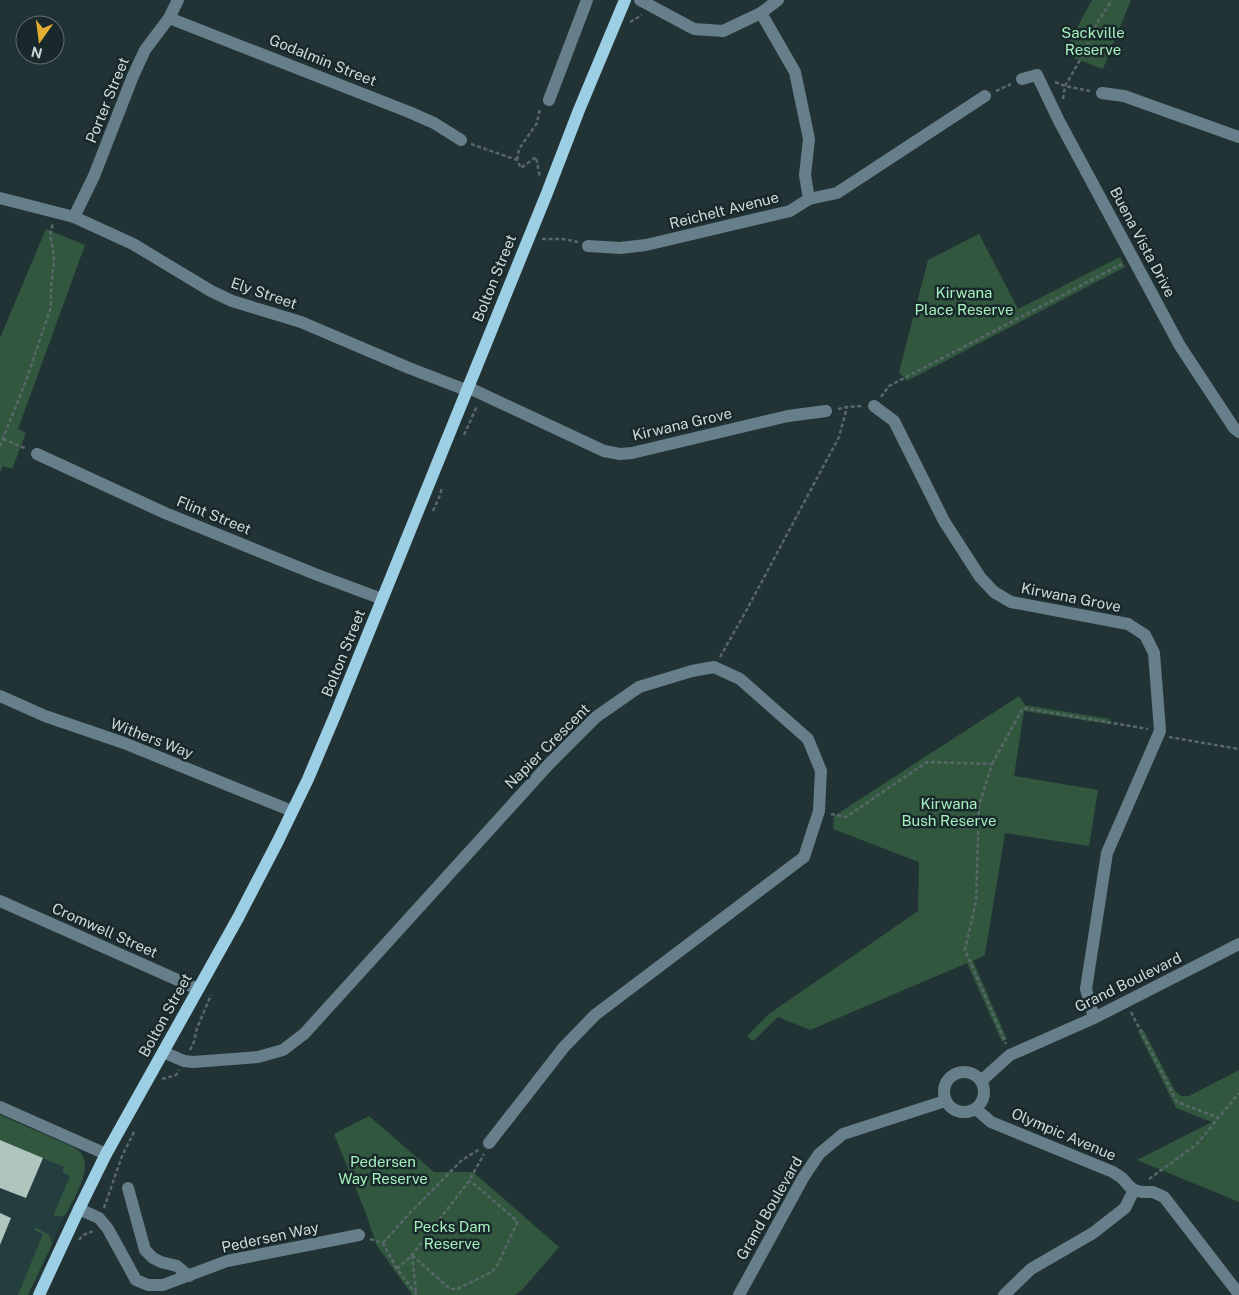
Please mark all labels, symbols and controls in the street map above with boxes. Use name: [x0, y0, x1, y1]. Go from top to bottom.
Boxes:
north arrow: [15, 15, 65, 65]
park label: Sackville Reserve: [1061, 24, 1125, 58]
street label: Godalmin Street: [267, 31, 379, 89]
text: N: [30, 44, 44, 62]
street label: Porter Street: [82, 54, 132, 145]
street label: Buena Vista Drive: [1107, 184, 1179, 300]
street label: Reichelt Avenue: [667, 188, 781, 232]
street label: Bolton Street: [469, 232, 519, 324]
street label: Ely Street: [229, 274, 299, 312]
park label: Kirwana Place Reserve: [915, 284, 1013, 318]
street label: Kirwana Grove: [631, 404, 733, 444]
street label: Flint Street: [174, 492, 254, 538]
street label: Kirwana Grove: [1020, 579, 1122, 615]
street label: Bolton Street: [318, 607, 368, 699]
street label: Napier Crescent: [501, 700, 593, 792]
street label: Withers Way: [108, 714, 196, 762]
park label: Kirwana Bush Reserve: [901, 795, 997, 829]
street label: Cromwell Street: [50, 899, 161, 961]
street label: Grand Boulevard: [1072, 949, 1184, 1015]
street label: Bolton Street: [135, 970, 195, 1060]
street label: Olympic Avenue: [1009, 1104, 1119, 1164]
park label: Pedersen Way Reserve: [338, 1153, 428, 1187]
street label: Grand Boulevard: [733, 1153, 805, 1263]
street label: Pedersen Way: [220, 1218, 320, 1256]
park label: Pecks Dam Reserve: [413, 1218, 491, 1252]

